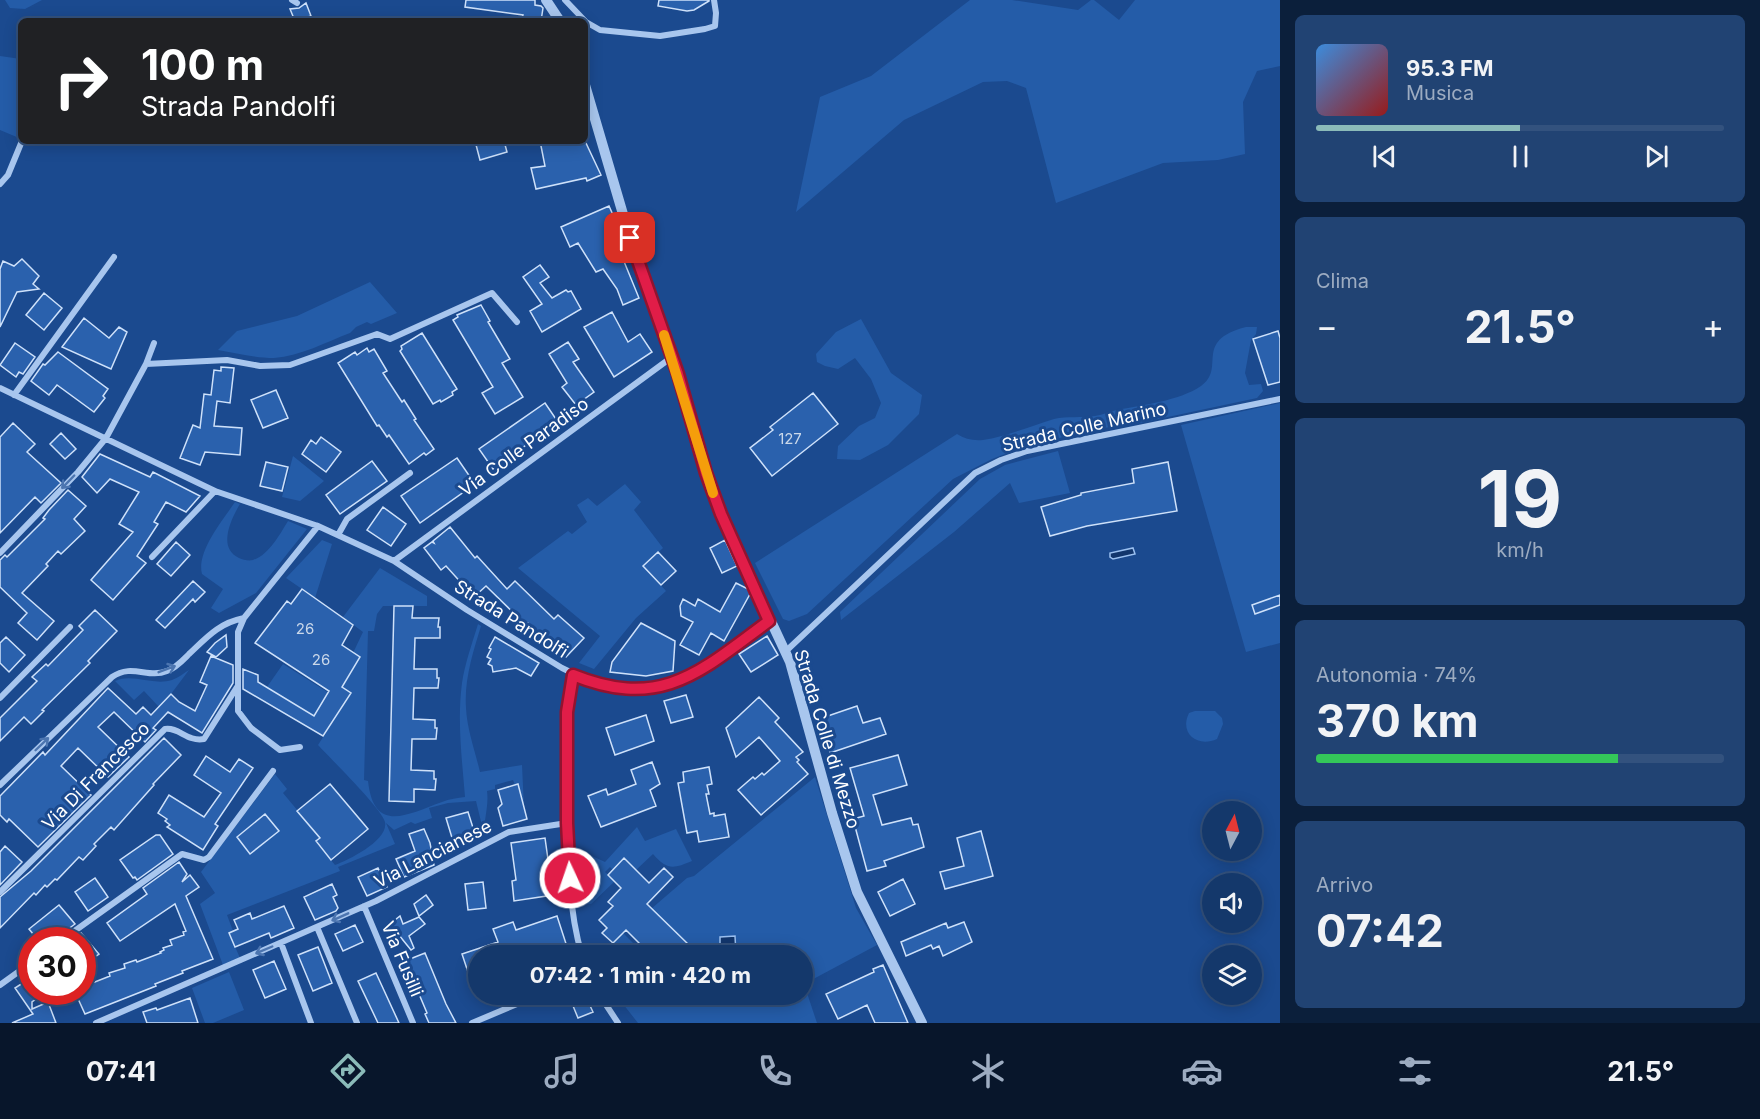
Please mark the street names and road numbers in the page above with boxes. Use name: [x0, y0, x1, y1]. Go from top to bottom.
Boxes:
street label: Via Colle Paradiso: [455, 393, 592, 500]
street label: Strada Colle Marino: [1000, 397, 1168, 456]
street label: Strada Pandolfi: [451, 575, 572, 662]
street label: Strada Colle di Mezzo: [790, 647, 865, 831]
street label: Via Di Francesco: [38, 718, 154, 834]
street label: Via Lancianese: [371, 815, 495, 892]
street label: Via Fusilli: [377, 918, 428, 1000]

